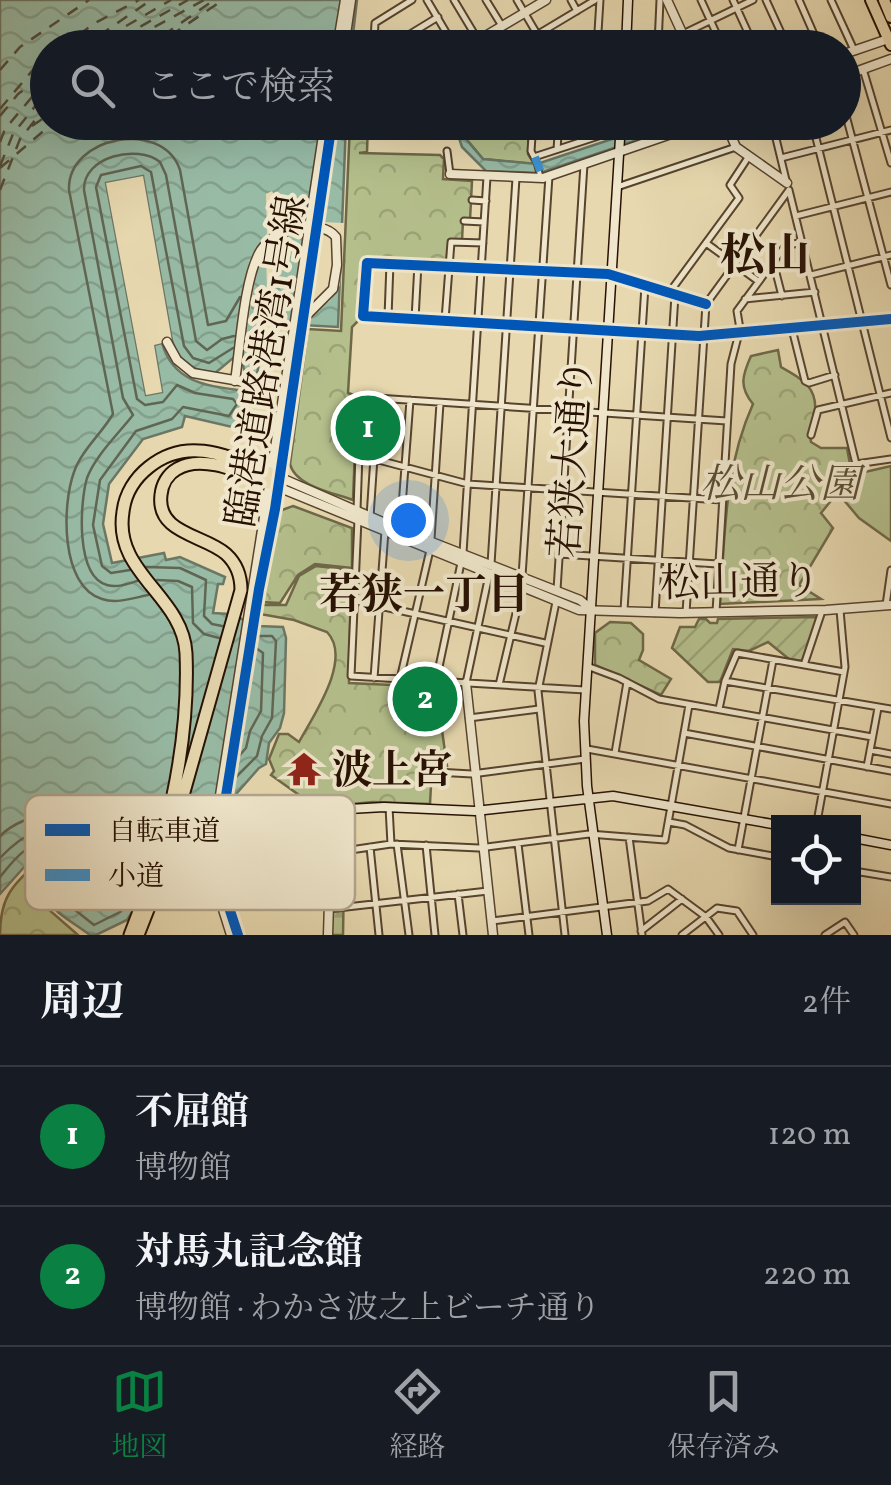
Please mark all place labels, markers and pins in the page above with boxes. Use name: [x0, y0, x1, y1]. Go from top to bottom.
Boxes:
pin: 1: [336, 390, 400, 466]
pin: 2: [392, 662, 458, 736]
place label: 波上宮: [332, 745, 452, 801]
temple icon: 波上宮: [285, 750, 323, 788]

